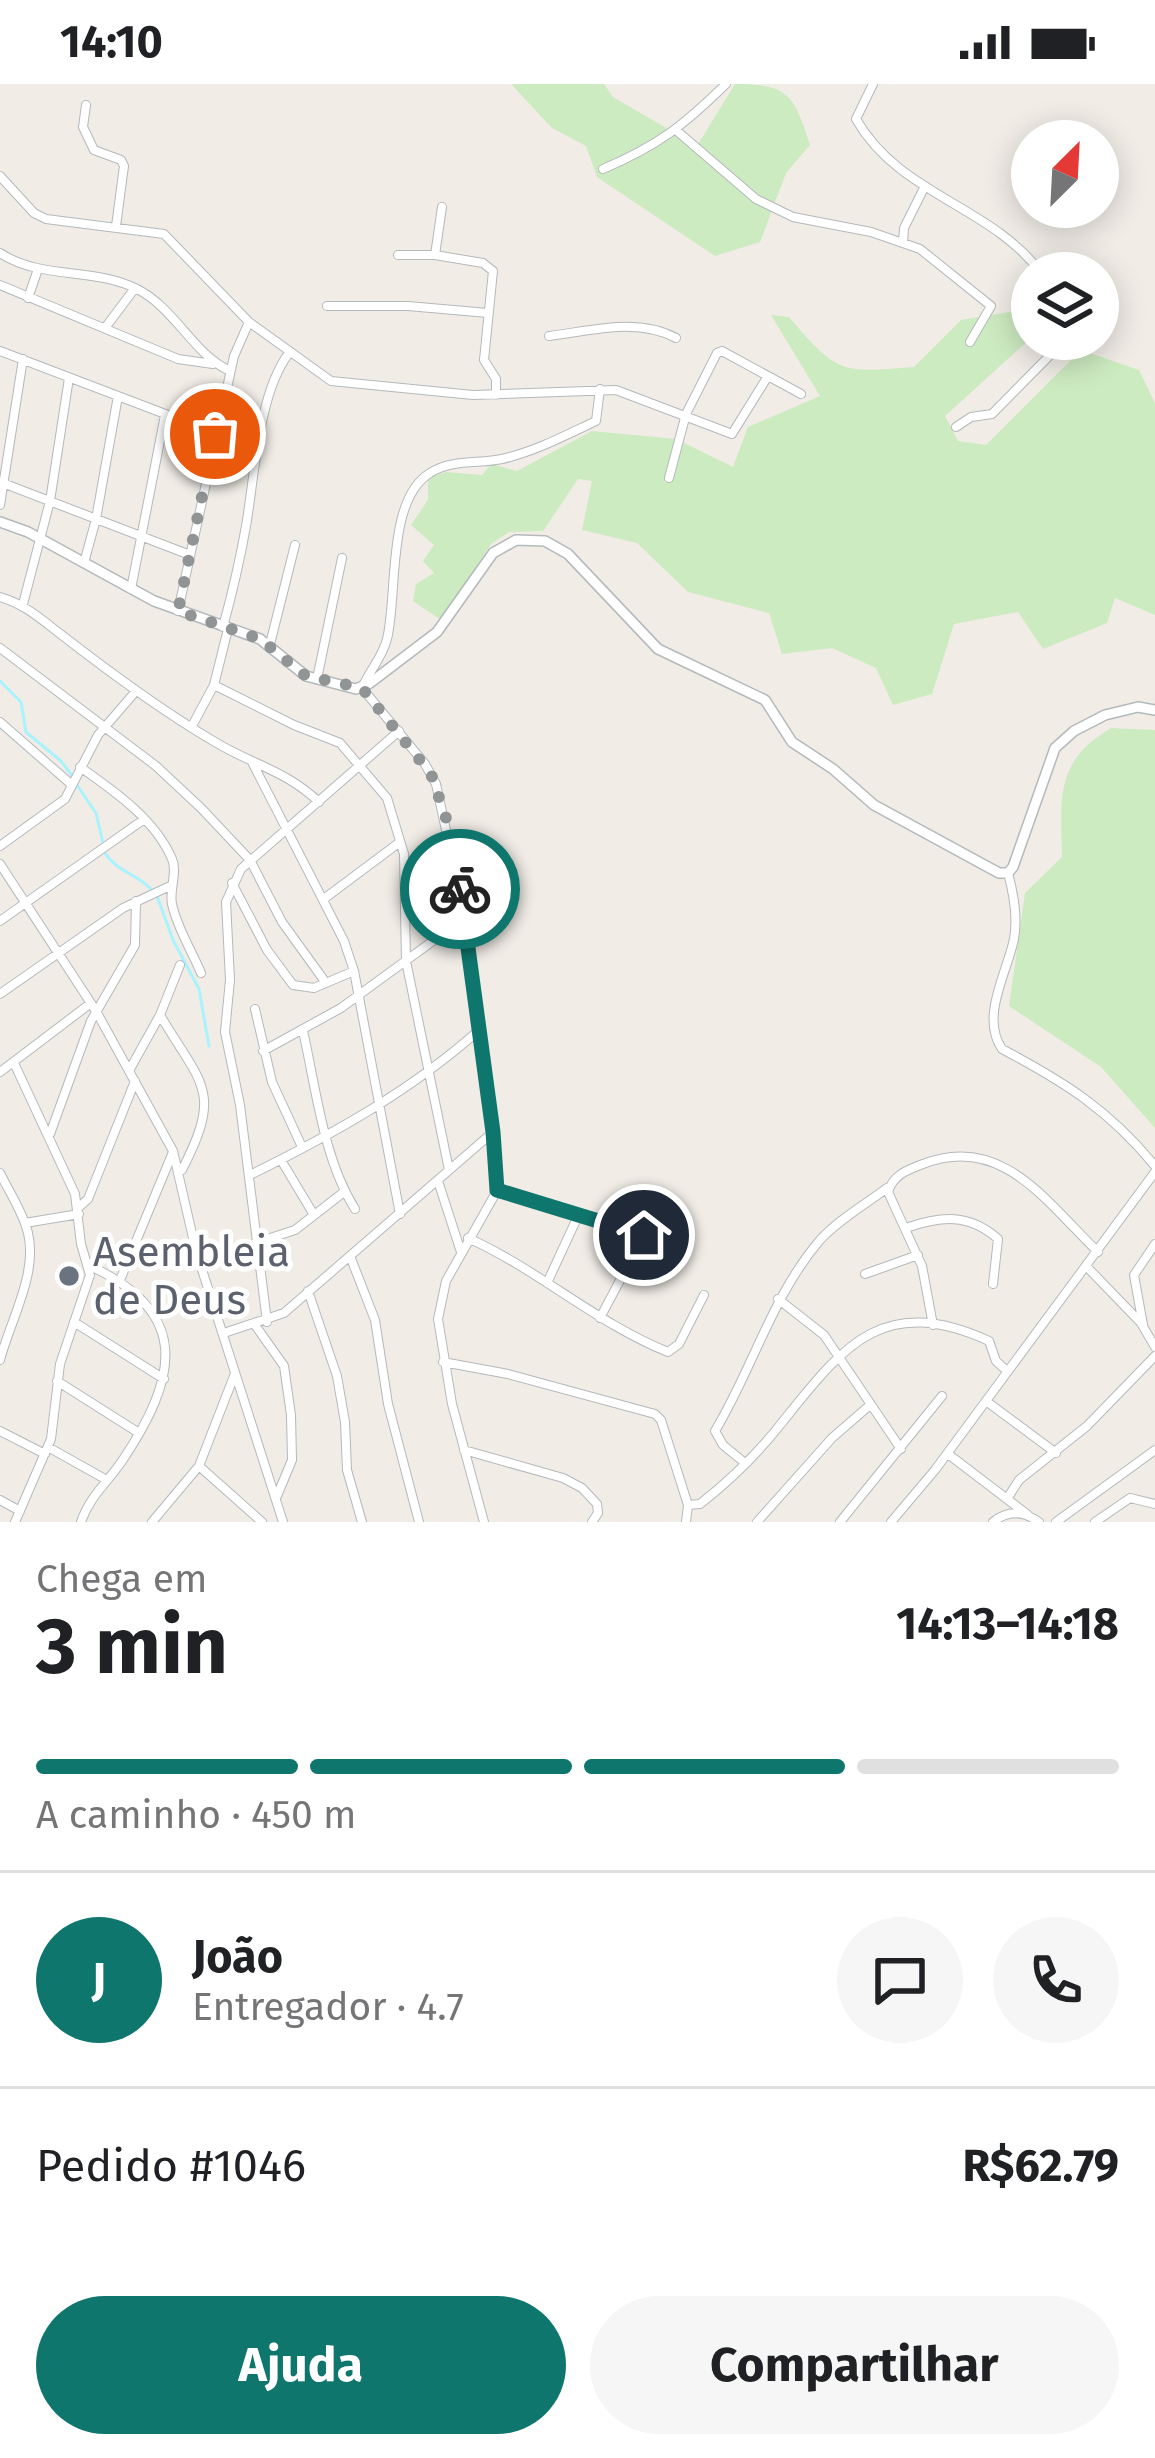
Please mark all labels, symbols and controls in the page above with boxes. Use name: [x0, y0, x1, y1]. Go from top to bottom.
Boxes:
text: 14:10: [60, 15, 163, 69]
north arrow: [1011, 120, 1119, 228]
map controls: [1011, 120, 1119, 360]
button: layers: [1011, 252, 1119, 360]
pin: [164, 383, 266, 485]
icon: bag: [182, 401, 248, 467]
courier: [400, 829, 520, 949]
icon: bike: [427, 856, 493, 922]
pin: [593, 1184, 695, 1286]
icon: home: [611, 1202, 677, 1268]
place label: Asembleia de Deus: [93, 1227, 290, 1325]
marker: Asembleia de Deus: [56, 1263, 82, 1289]
text: Chega em: [36, 1556, 207, 1602]
text: 14:13–14:18: [896, 1597, 1119, 1651]
text: 3 min: [36, 1600, 228, 1694]
text: A caminho · 450 m: [36, 1792, 357, 1838]
button: chat: [837, 1917, 963, 2043]
button: phone: [993, 1917, 1119, 2043]
text: João: [192, 1930, 283, 1984]
text: J: [92, 1953, 106, 2007]
text: Entregador · 4.7: [192, 1984, 464, 2030]
text: Pedido #1046: [36, 2139, 306, 2193]
text: R$62.79: [962, 2139, 1119, 2193]
button: Ajuda: [36, 2296, 566, 2434]
button: Compartilhar: [590, 2296, 1119, 2434]

